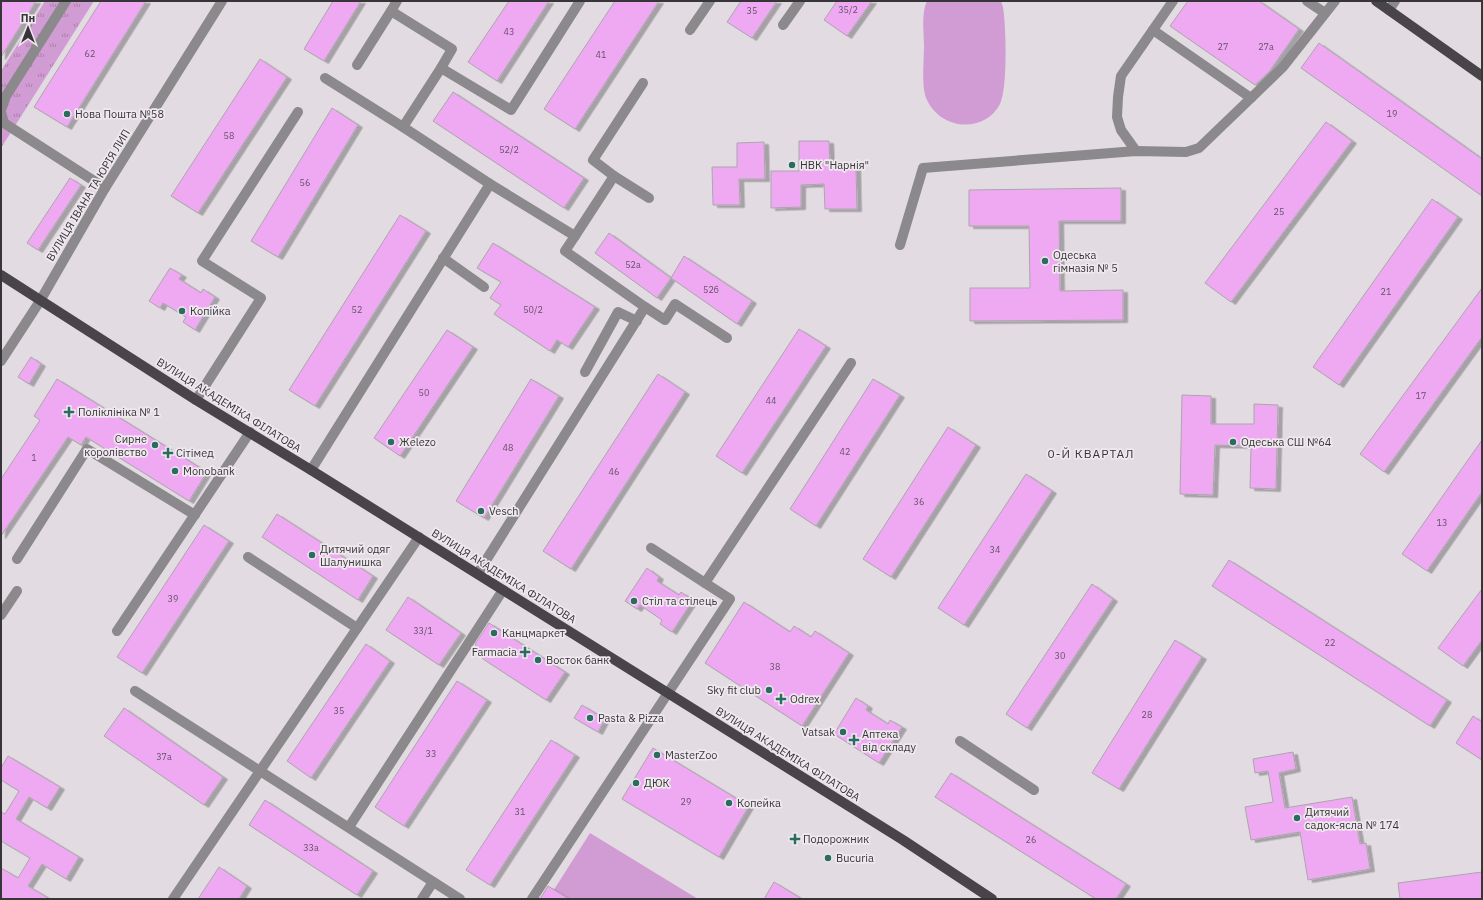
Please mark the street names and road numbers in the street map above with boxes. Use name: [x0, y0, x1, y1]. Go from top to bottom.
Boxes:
street label: ВУЛИЦЯ ІВАНА ТА ЮРІЯ ЛИП: [43, 127, 133, 263]
street label: ВУЛИЦЯ АКАДЕМІКА ФІЛАТОВА: [154, 355, 304, 455]
street label: ВУЛИЦЯ АКАДЕМІКА ФІЛАТОВА: [429, 526, 579, 626]
street label: ВУЛИЦЯ АКАДЕМІКА ФІЛАТОВА: [713, 704, 863, 804]

